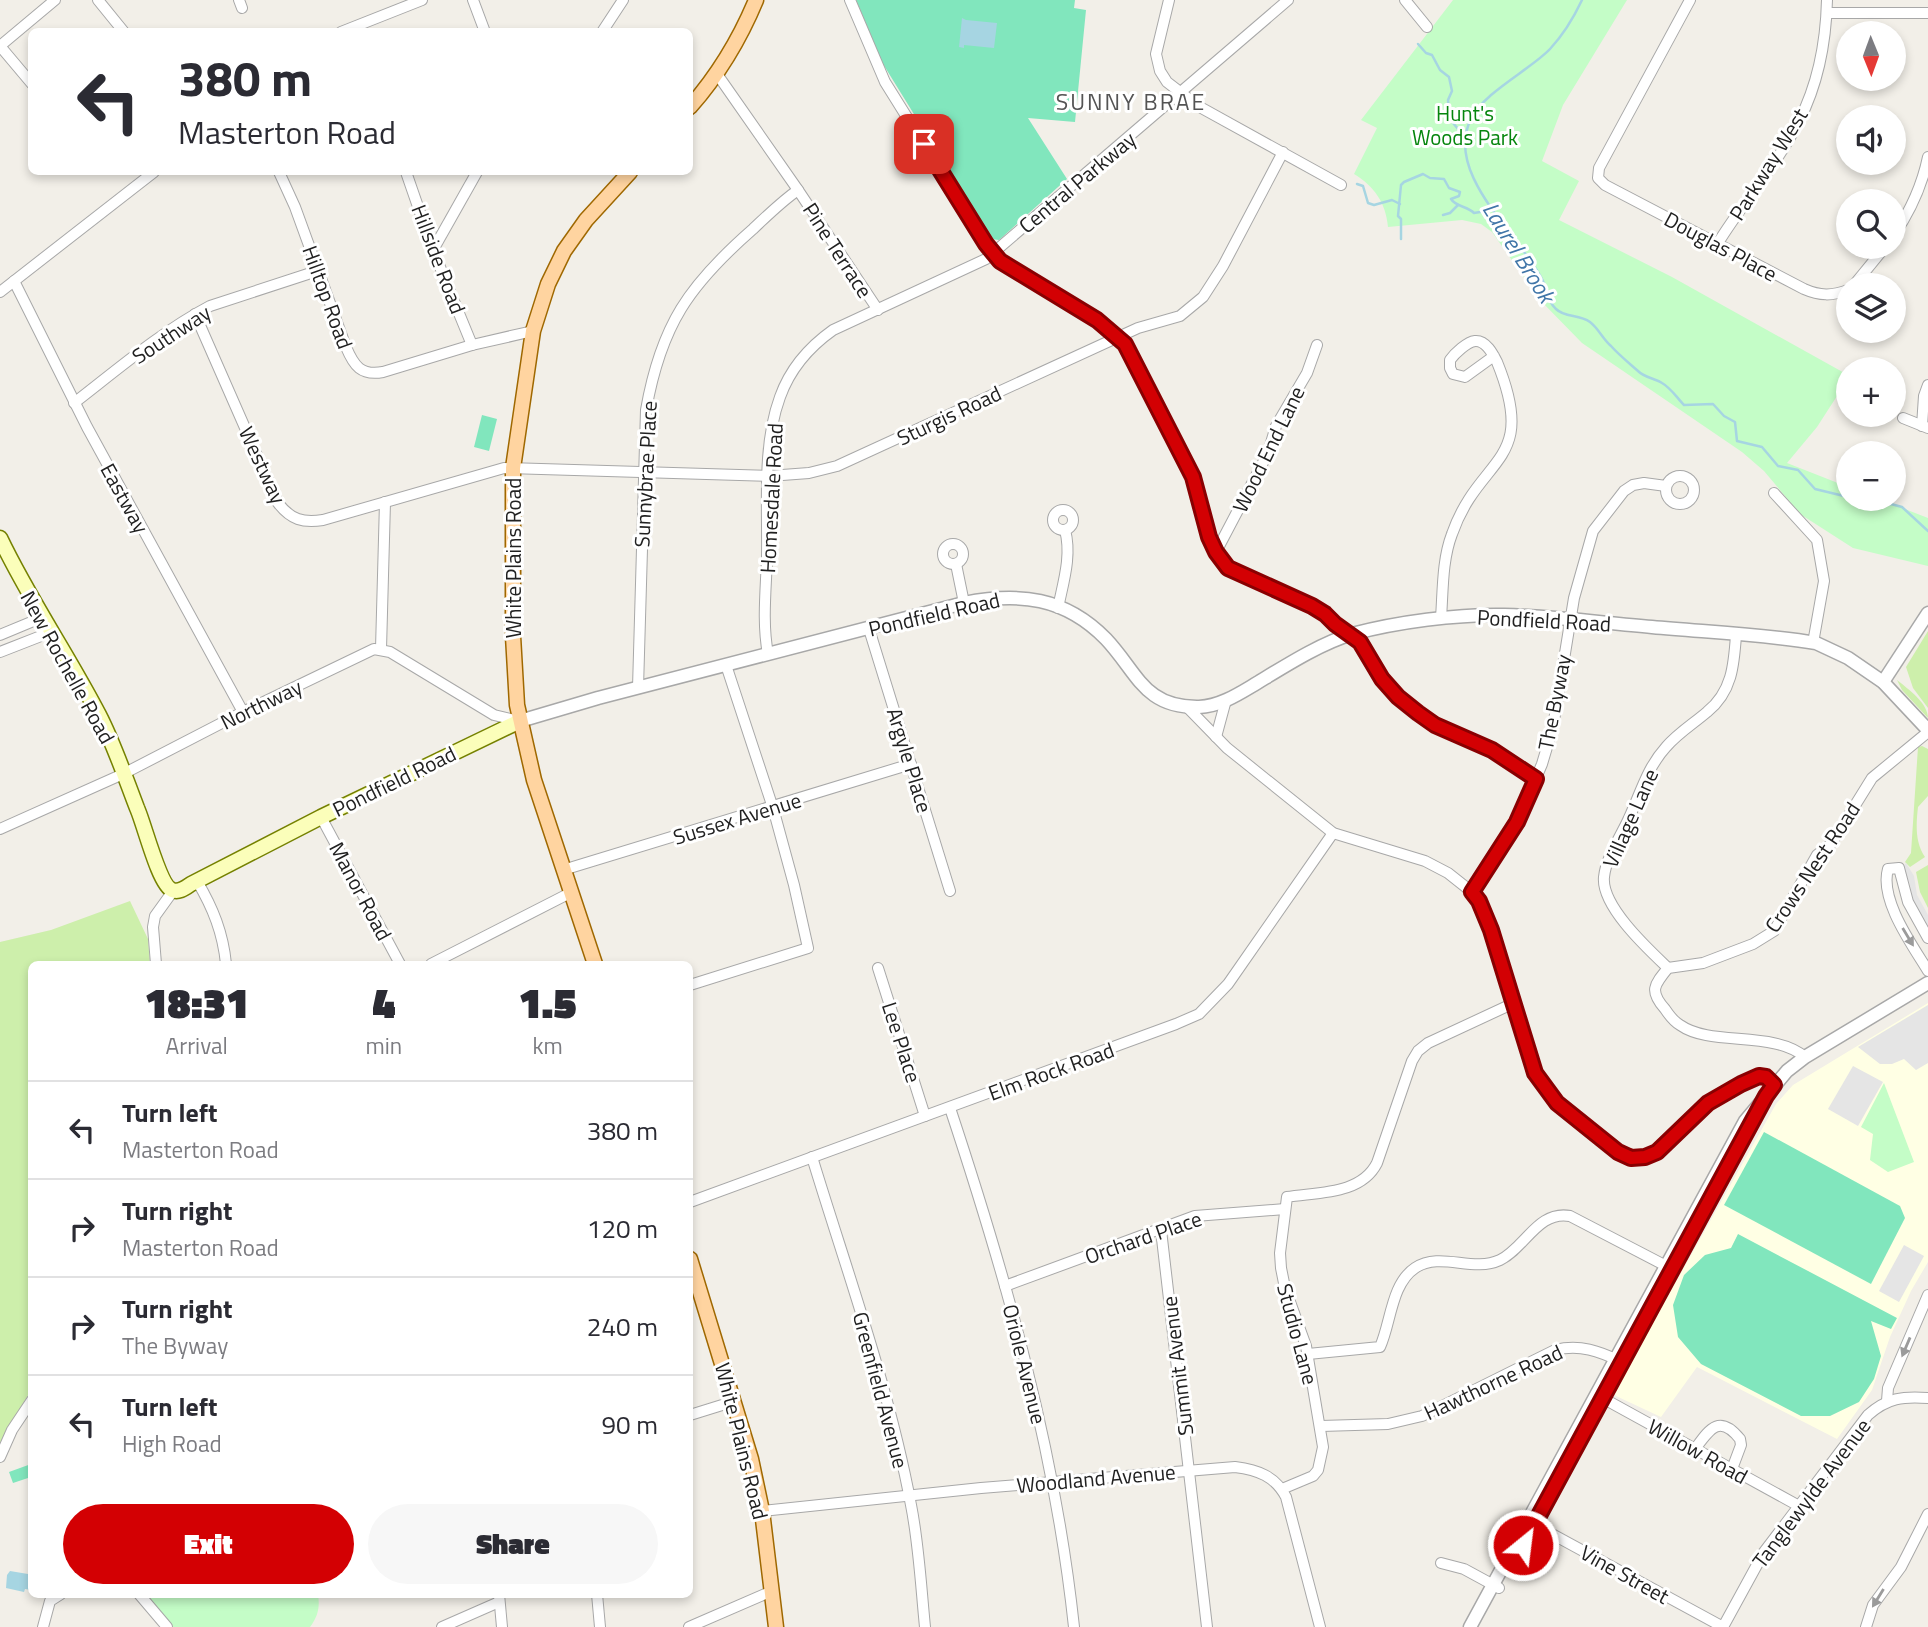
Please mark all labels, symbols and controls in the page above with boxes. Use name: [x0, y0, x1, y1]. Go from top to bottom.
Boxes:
north arrow: [1836, 21, 1906, 91]
map controls: [1836, 21, 1906, 511]
text: 380 m: [178, 40, 312, 115]
icon: left: [63, 56, 154, 147]
district label: SUNNY BRAE: [1056, 84, 1206, 119]
park label: Hunt's Woods Park: [1412, 97, 1518, 153]
street label: Parkway West: [1721, 101, 1816, 226]
button: sound: [1836, 105, 1906, 175]
text: Masterton Road: [178, 108, 396, 156]
pin: [894, 114, 954, 174]
street label: Central Parkway: [1011, 123, 1143, 241]
icon: arrive: [905, 125, 943, 163]
button: search: [1836, 189, 1906, 259]
water label: Laurel Brook: [1474, 195, 1565, 312]
street label: Pine Terrace: [795, 196, 881, 304]
street label: Hillside Road: [404, 200, 474, 318]
street label: Douglas Place: [1659, 203, 1783, 289]
street label: Hilltop Road: [294, 241, 362, 353]
button: layers: [1836, 273, 1906, 343]
street label: Southway: [125, 296, 217, 372]
button: +: [1836, 357, 1906, 427]
street label: Sturgis Road: [891, 377, 1007, 453]
street label: Wood End Lane: [1224, 380, 1312, 518]
street label: Sunnybrae Place: [625, 400, 665, 548]
street label: Westway: [231, 421, 295, 509]
street label: Homesdale Road: [751, 422, 791, 574]
button: −: [1836, 441, 1906, 511]
street label: Eastway: [93, 457, 157, 539]
street label: White Plains Road: [497, 478, 529, 638]
street label: Pondfield Road: [865, 583, 1003, 645]
street label: New Rochelle Road: [13, 585, 123, 749]
street label: Pondfield Road: [1476, 601, 1612, 639]
street label: The Byway: [1529, 651, 1579, 753]
street label: Northway: [215, 670, 307, 738]
street label: Argyle Place: [879, 704, 941, 816]
street label: Pondfield Road: [327, 737, 461, 825]
street label: Village Lane: [1594, 763, 1666, 873]
street label: Sussex Avenue: [669, 783, 805, 853]
street label: Crows Nest Road: [1756, 795, 1868, 939]
street label: Manor Road: [322, 836, 400, 946]
one-way arrow: [1901, 927, 1914, 946]
text: 18:31: [144, 970, 249, 1034]
text: 4: [372, 970, 395, 1034]
text: 1.5: [518, 970, 577, 1034]
street label: Lee Place: [874, 997, 930, 1087]
text: Arrival: [166, 1028, 228, 1063]
text: min: [365, 1028, 402, 1063]
text: km: [532, 1028, 563, 1063]
street label: Elm Rock Road: [984, 1033, 1118, 1109]
text: Turn left: [122, 1093, 217, 1132]
icon: left: [63, 1111, 101, 1149]
text: 380 m: [587, 1111, 658, 1150]
text: Masterton Road: [122, 1132, 279, 1167]
text: Turn right: [122, 1191, 233, 1230]
street label: Orchard Place: [1080, 1202, 1206, 1272]
icon: right: [63, 1209, 101, 1247]
text: 120 m: [587, 1209, 658, 1248]
text: Masterton Road: [122, 1230, 279, 1265]
street label: Studio Lane: [1269, 1280, 1327, 1388]
text: Turn right: [122, 1289, 233, 1328]
street label: Summit Avenue: [1153, 1295, 1201, 1437]
street label: Oriole Avenue: [995, 1301, 1055, 1427]
icon: right: [63, 1307, 101, 1345]
text: 240 m: [587, 1307, 658, 1346]
street label: Greenfield Avenue: [845, 1308, 917, 1472]
text: The Byway: [122, 1328, 228, 1363]
street label: Hawthorne Road: [1418, 1336, 1568, 1428]
one-way arrow: [1900, 1337, 1911, 1358]
street label: White Plains Road: [707, 1359, 777, 1523]
text: Turn left: [122, 1387, 217, 1426]
icon: left: [63, 1405, 101, 1443]
text: 90 m: [601, 1405, 658, 1444]
street label: Willow Road: [1642, 1410, 1754, 1492]
street label: Tanglewylde Avenue: [1744, 1411, 1878, 1575]
text: High Road: [122, 1426, 222, 1461]
street label: Woodland Avenue: [1015, 1455, 1177, 1501]
button: Exit: [63, 1504, 354, 1584]
button: Share: [368, 1504, 658, 1584]
position arrow: [1486, 1508, 1560, 1582]
street label: Vine Street: [1575, 1536, 1676, 1612]
one-way arrow: [1871, 1589, 1884, 1608]

